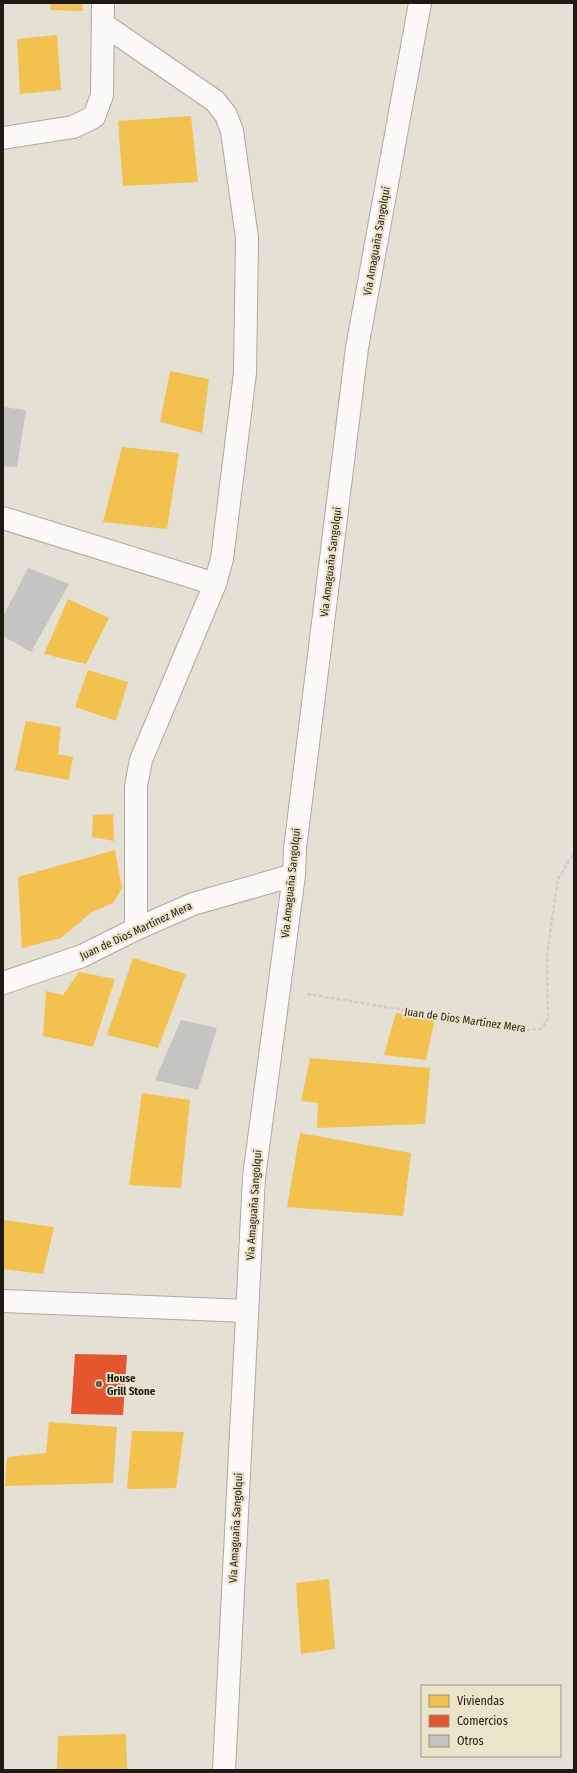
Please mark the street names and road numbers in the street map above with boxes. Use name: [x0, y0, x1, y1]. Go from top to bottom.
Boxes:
street label: Via Amaguaña Sangolquí: [361, 185, 393, 297]
street label: Via Amaguaña Sangolquí: [318, 506, 344, 618]
street label: Via Amaguaña Sangolquí: [279, 827, 303, 939]
street label: Juan de Dios Martínez Mera: [78, 899, 194, 963]
street label: Juan de Dios Martínez Mera: [404, 1005, 526, 1035]
street label: Via Amaguaña Sangolquí: [244, 1149, 264, 1261]
street label: Via Amaguaña Sangolquí: [227, 1472, 245, 1584]

